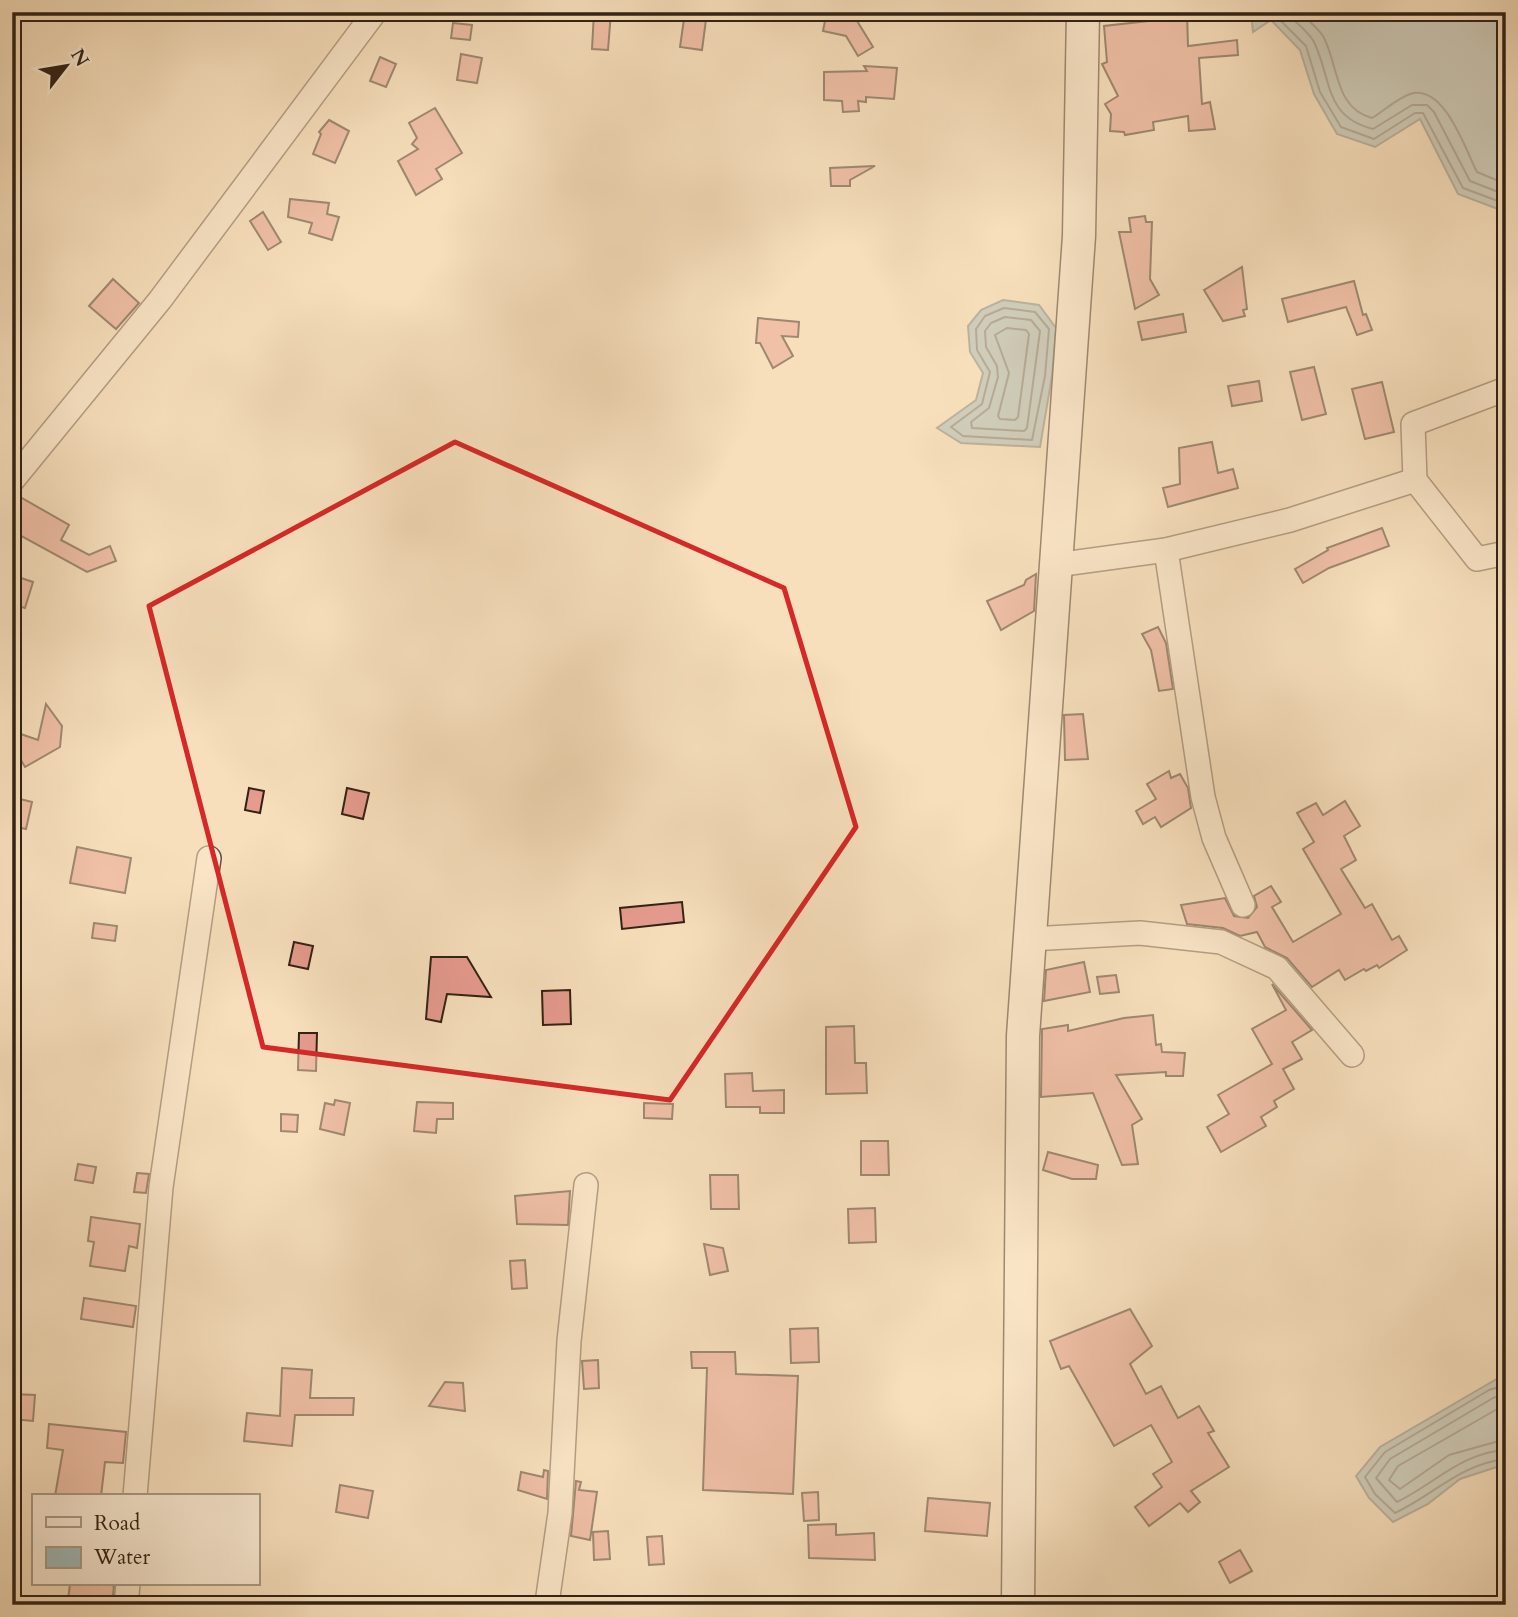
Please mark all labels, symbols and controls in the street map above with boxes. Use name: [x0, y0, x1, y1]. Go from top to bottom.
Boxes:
north arrow: [32, 32, 102, 102]
text: N: [64, 44, 95, 72]
legend: [32, 1494, 259, 1586]
text: Road: [94, 1509, 140, 1538]
text: Water: [93, 1543, 150, 1572]

